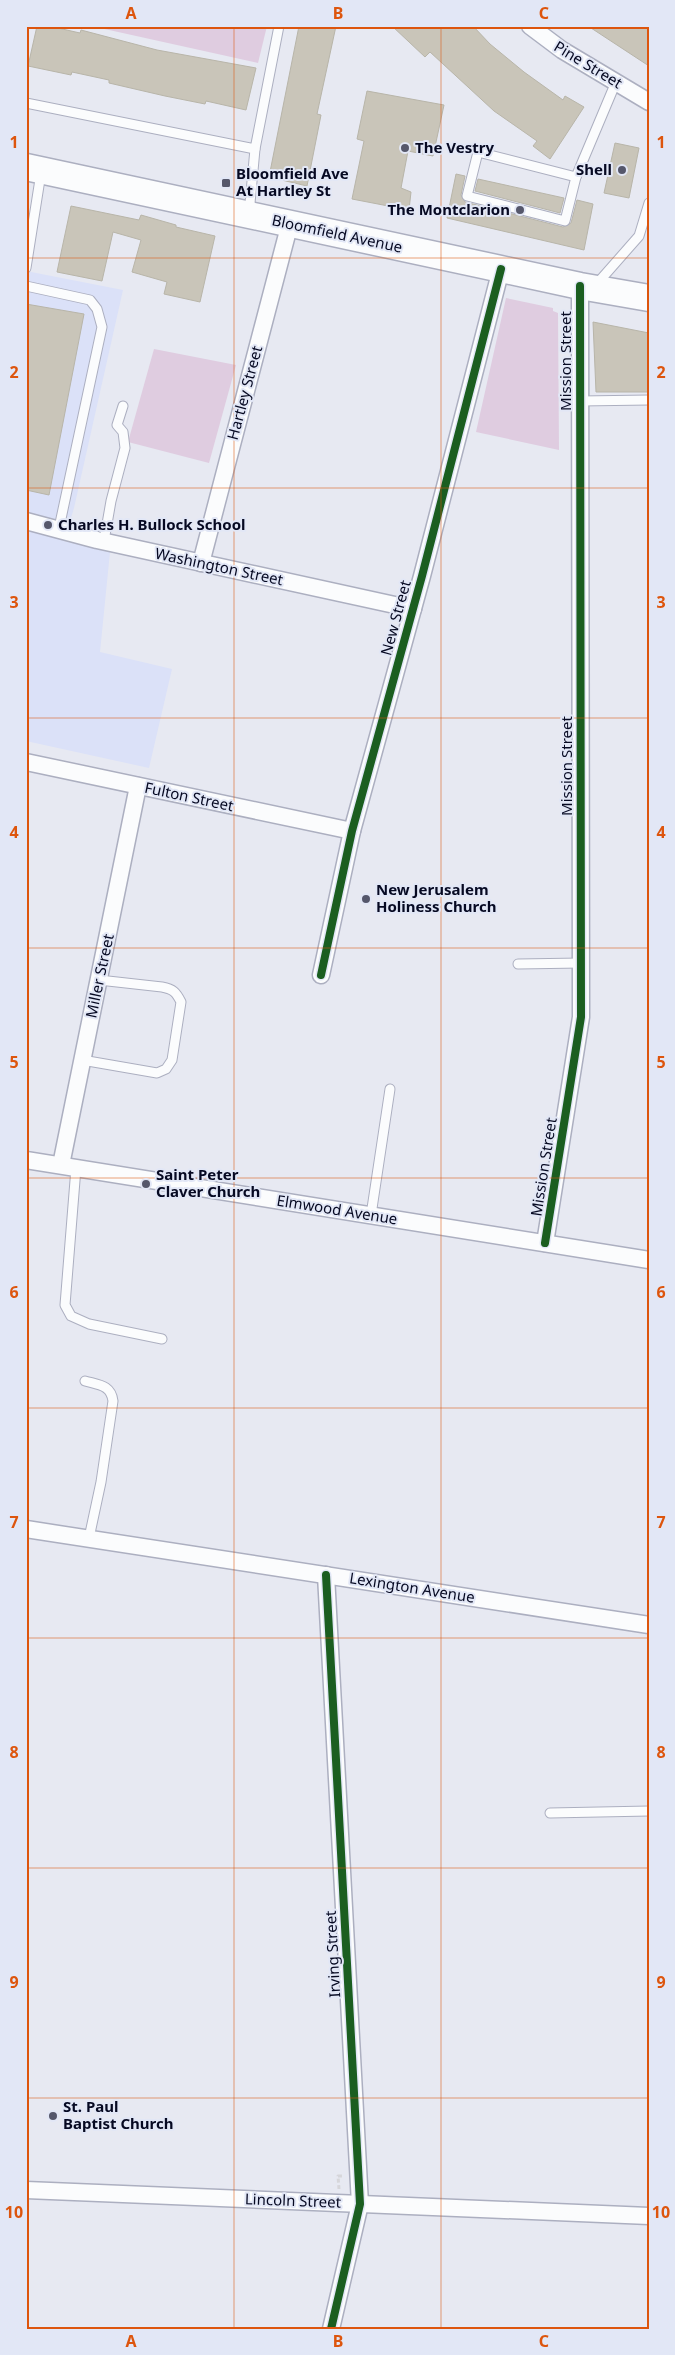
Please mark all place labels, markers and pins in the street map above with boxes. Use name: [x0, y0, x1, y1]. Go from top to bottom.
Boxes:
place label: The Vestry: [415, 137, 494, 157]
marker: The Vestry: [399, 142, 411, 154]
place label: Shell: [576, 159, 612, 179]
place label: Bloomfield Ave At Hartley St: [236, 163, 349, 200]
marker: Shell: [616, 164, 628, 176]
marker: Bloomfield Ave At Hartley St: [220, 177, 232, 189]
place label: The Montclarion: [387, 199, 510, 219]
marker: The Montclarion: [514, 204, 526, 216]
place label: Charles H. Bullock School: [58, 514, 245, 534]
marker: Charles H. Bullock School: [42, 519, 54, 531]
place label: New Jerusalem Holiness Church: [376, 879, 497, 916]
marker: New Jerusalem Holiness Church: [360, 893, 372, 905]
place label: Saint Peter Claver Church: [156, 1164, 260, 1201]
marker: Saint Peter Claver Church: [140, 1178, 152, 1190]
place label: St. Paul Baptist Church: [63, 2096, 173, 2133]
marker: St. Paul Baptist Church: [47, 2110, 59, 2122]

